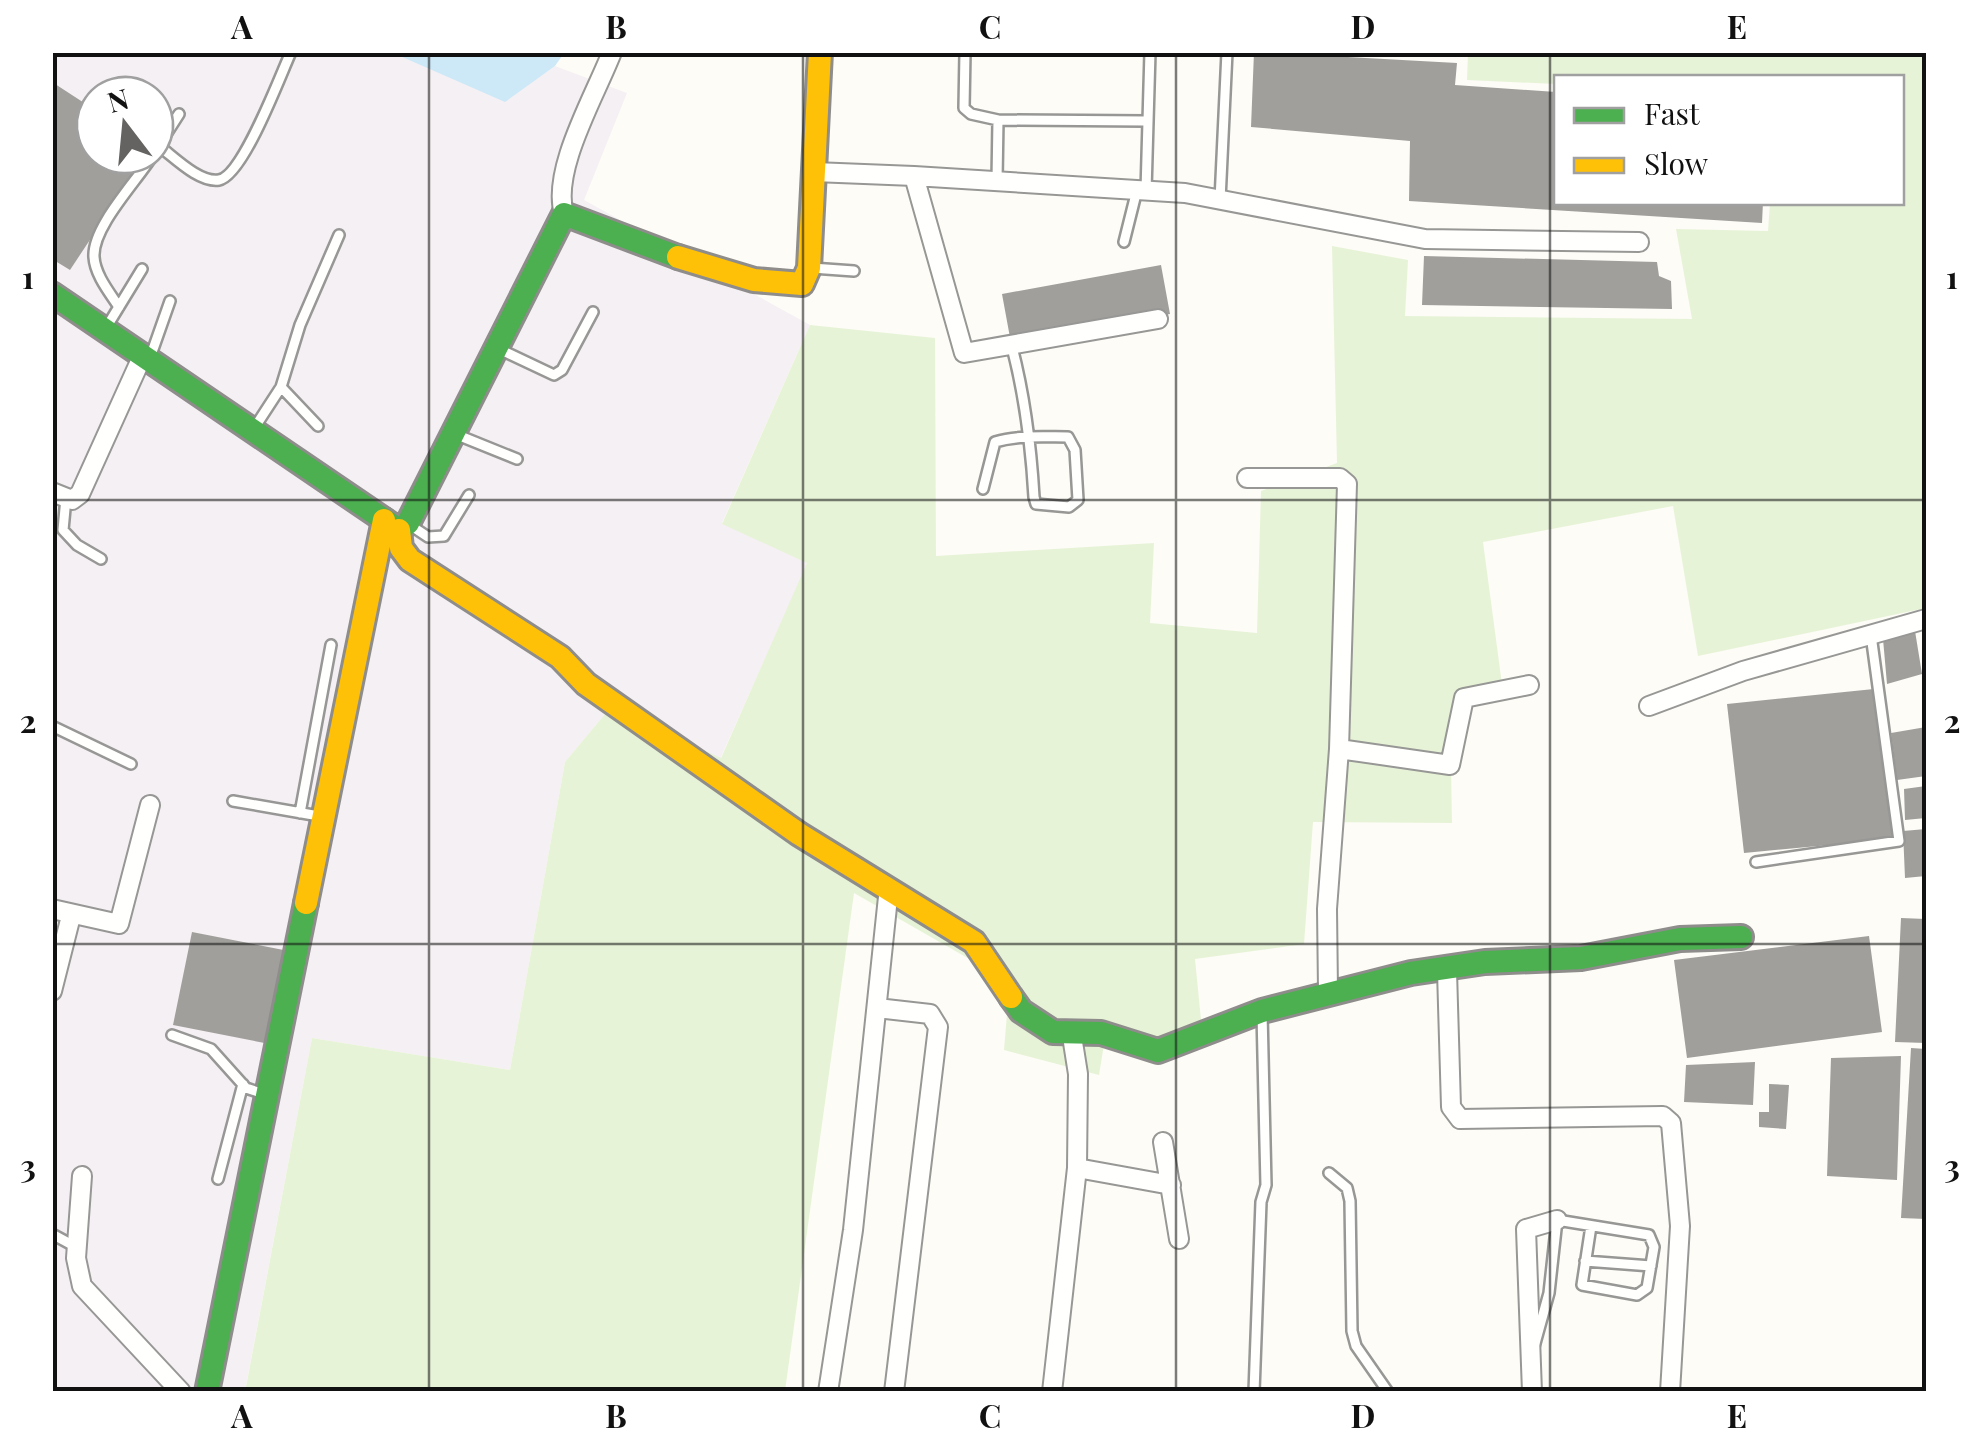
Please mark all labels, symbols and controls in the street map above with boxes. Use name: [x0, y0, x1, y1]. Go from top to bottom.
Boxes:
text: A: [230, 4, 253, 47]
text: B: [605, 4, 627, 47]
text: C: [979, 4, 1001, 47]
text: D: [1351, 4, 1375, 47]
text: E: [1727, 4, 1747, 47]
north arrow: [75, 75, 175, 175]
legend: [1554, 75, 1904, 205]
text: N: [103, 79, 133, 120]
text: Fast: [1644, 93, 1700, 133]
text: Slow: [1644, 143, 1709, 183]
text: 1: [22, 254, 34, 297]
text: 1: [1946, 254, 1958, 297]
text: 2: [20, 698, 36, 741]
text: 2: [1944, 698, 1960, 741]
text: 3: [20, 1143, 36, 1186]
text: 3: [1944, 1143, 1960, 1186]
text: A: [230, 1393, 253, 1436]
text: B: [605, 1393, 627, 1436]
text: C: [979, 1393, 1001, 1436]
text: D: [1351, 1393, 1375, 1436]
text: E: [1727, 1393, 1747, 1436]

